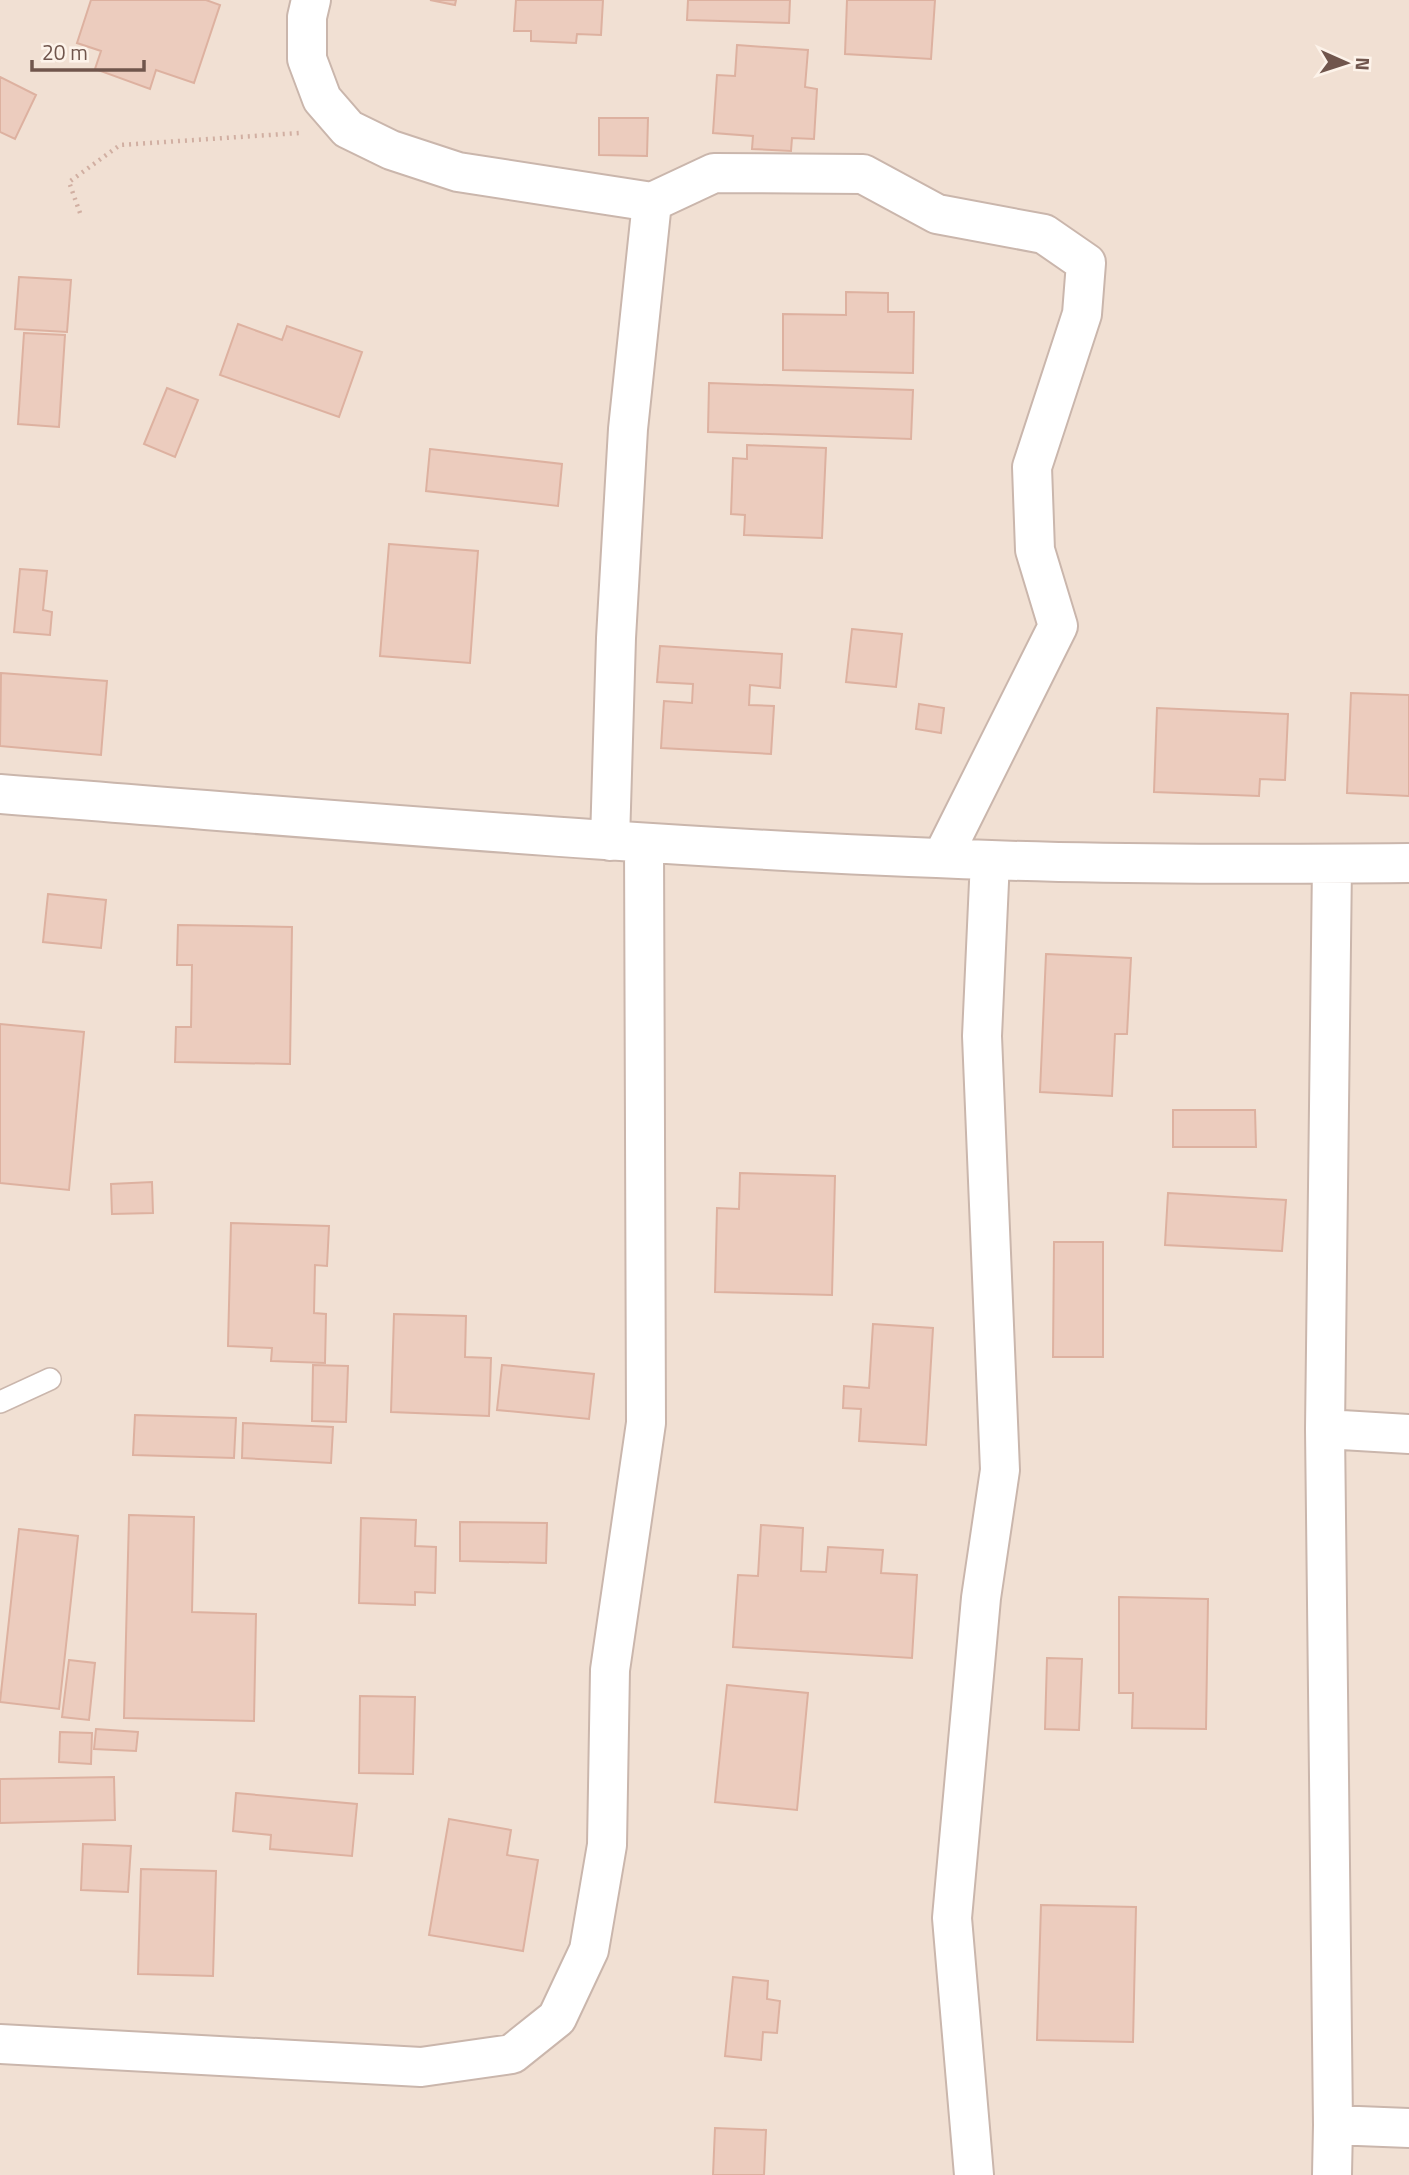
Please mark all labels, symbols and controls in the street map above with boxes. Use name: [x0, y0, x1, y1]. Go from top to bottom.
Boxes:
scale bar: [32, 28, 144, 72]
north arrow: [1311, 28, 1381, 98]
text: 20 m: [42, 36, 88, 68]
text: N: [1349, 57, 1378, 71]

